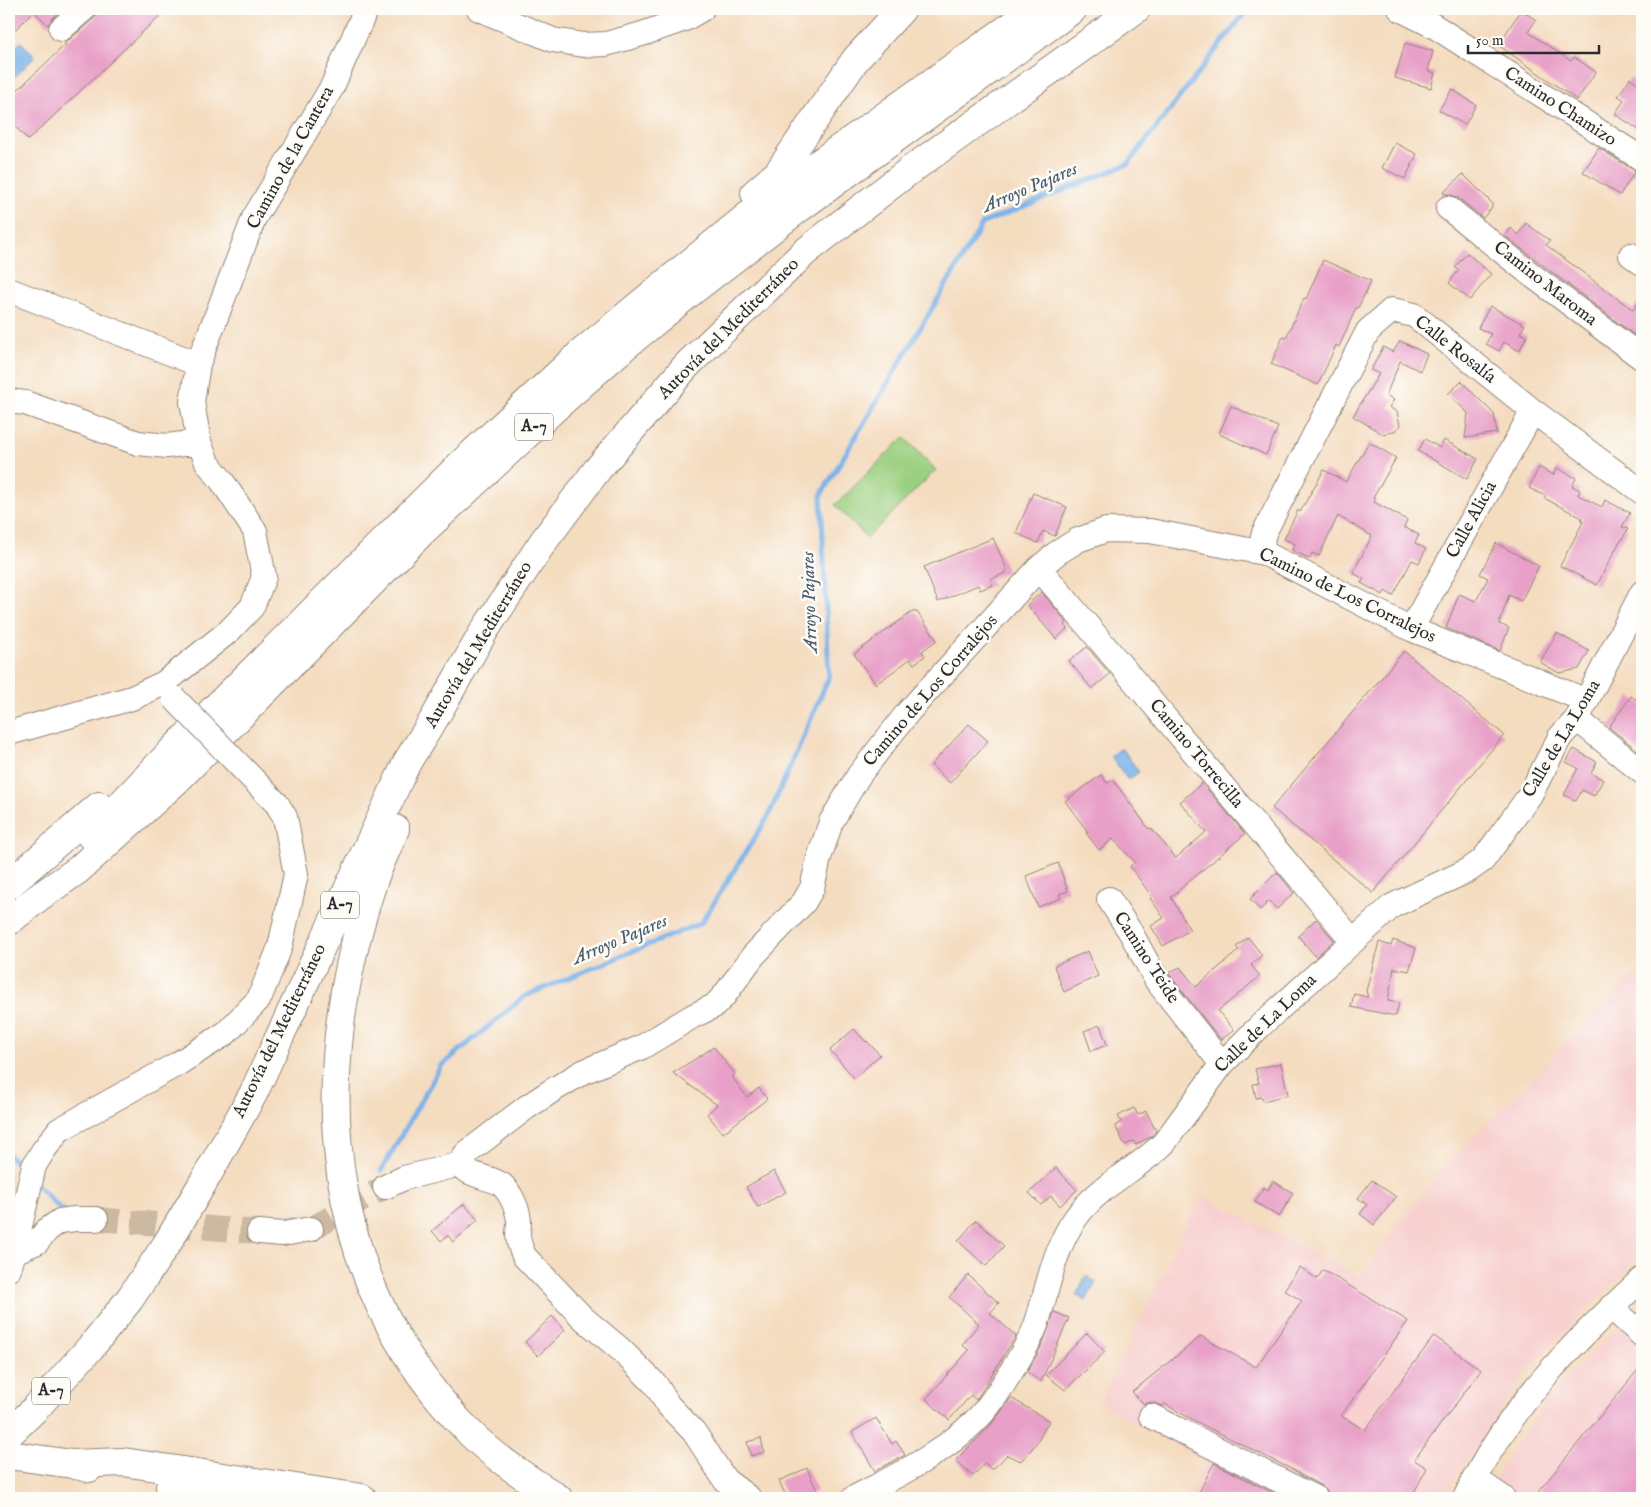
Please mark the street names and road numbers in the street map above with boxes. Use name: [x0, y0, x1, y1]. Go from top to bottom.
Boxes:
street label: Camino Chamizo: [1499, 62, 1621, 152]
street label: Camino de la Cantera: [242, 82, 340, 234]
street label: Camino Maroma: [1489, 236, 1602, 332]
street label: Autovía del Mediterráneo: [653, 253, 805, 405]
street label: Calle Rosalía: [1409, 311, 1501, 389]
road number: A-7: [515, 414, 553, 441]
street label: Calle Alicia: [1441, 477, 1503, 563]
street label: Camino de Los Corralejos: [1255, 543, 1439, 649]
street label: Autovía del Mediterráneo: [419, 557, 538, 734]
street label: Camino de Los Corralejos: [859, 610, 1003, 772]
street label: Calle de La Loma: [1518, 676, 1606, 802]
street label: Camino Torrecilla: [1144, 695, 1248, 813]
road number: A-7: [321, 892, 359, 918]
street label: Camino Teide: [1108, 908, 1184, 1008]
street label: Autovía del Mediterráneo: [227, 940, 332, 1123]
street label: Calle de La Loma: [1210, 969, 1322, 1079]
road number: A-7: [32, 1378, 70, 1404]

